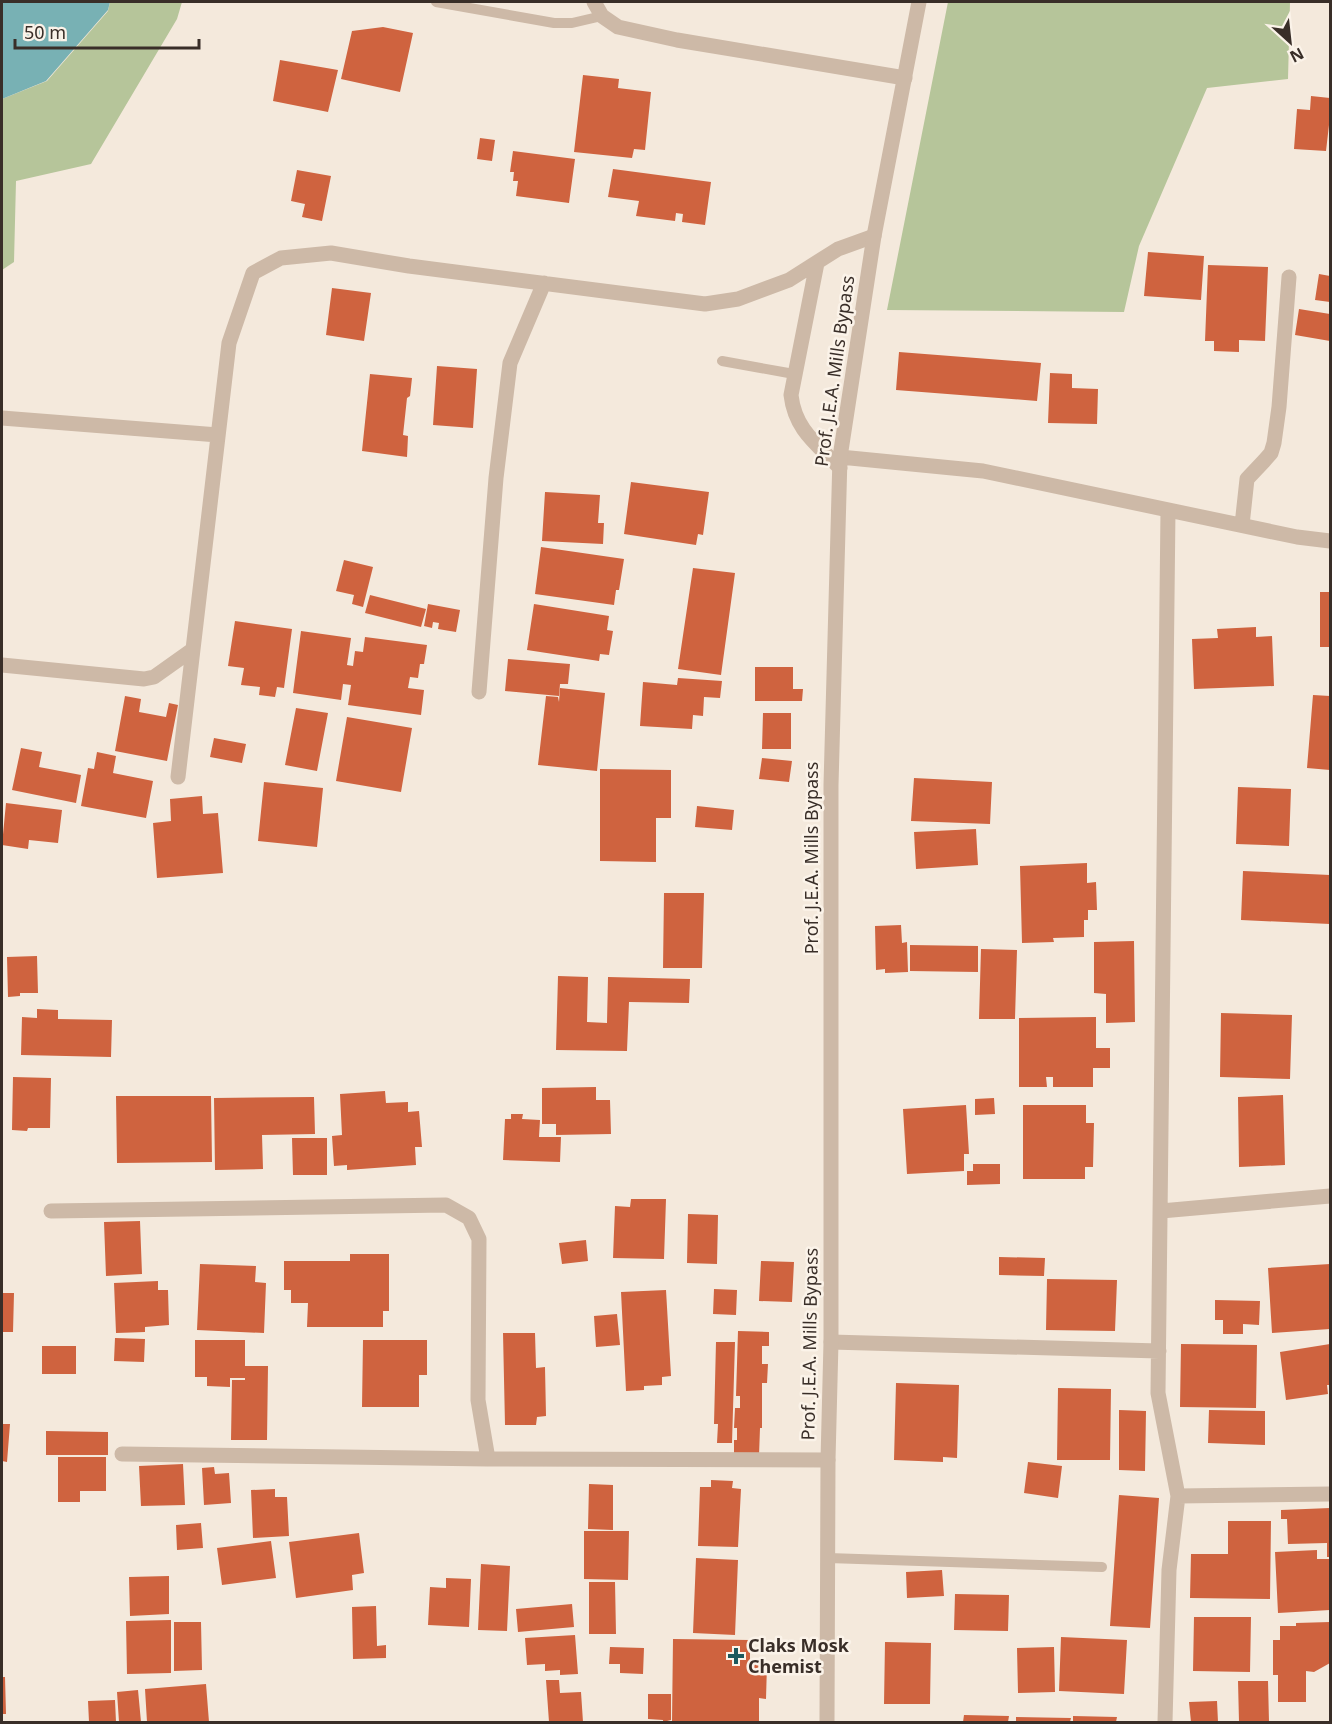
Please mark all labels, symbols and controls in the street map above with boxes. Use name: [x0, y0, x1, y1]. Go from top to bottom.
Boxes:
scale bar: [15, 12, 200, 50]
north arrow: [1260, 12, 1320, 72]
text: 50 m: [24, 20, 66, 44]
text: N: [1286, 43, 1308, 68]
street label: Prof. J.E.A. Mills Bypass: [809, 274, 859, 468]
street label: Prof. J.E.A. Mills Bypass: [799, 762, 823, 954]
street label: Prof. J.E.A. Mills Bypass: [795, 1247, 823, 1440]
place label: Claks Mosk Chemist: [748, 1633, 850, 1678]
marker: Claks Mosk Chemist: [729, 1649, 743, 1663]

